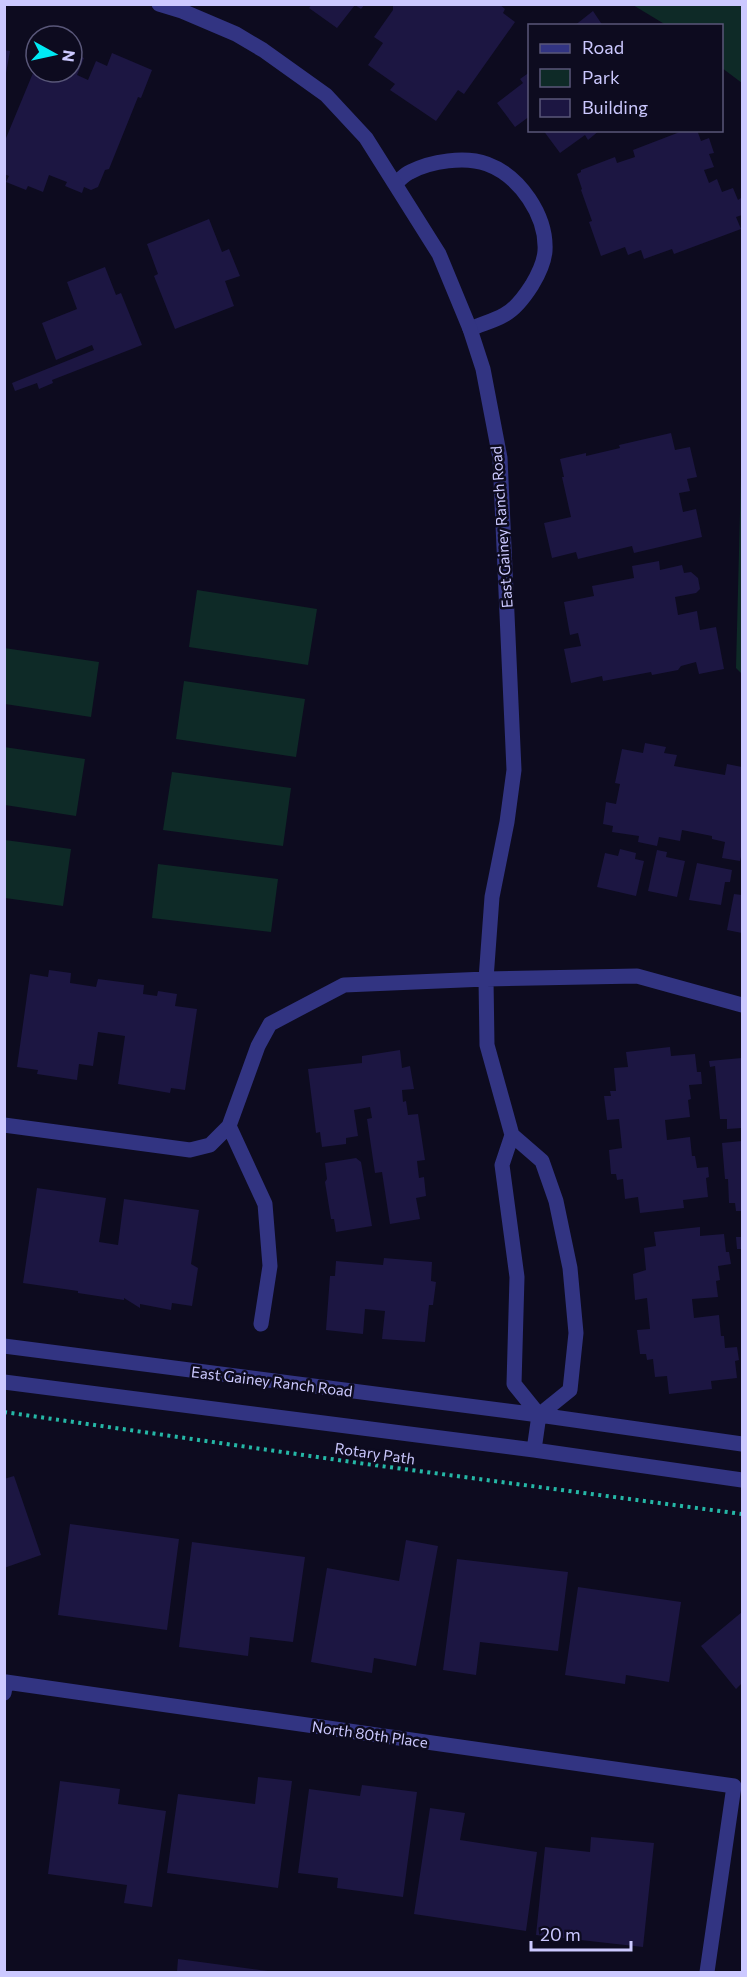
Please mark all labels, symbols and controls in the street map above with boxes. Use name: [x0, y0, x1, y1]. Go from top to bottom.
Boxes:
north arrow: [24, 24, 84, 84]
legend: [528, 24, 723, 132]
text: Road: [582, 36, 624, 58]
text: N: [59, 49, 80, 63]
text: Park: [582, 66, 620, 88]
text: Building: [582, 96, 648, 118]
street label: East Gainey Ranch Road: [486, 445, 516, 609]
street label: East Gainey Ranch Road: [190, 1362, 354, 1400]
street label: Rotary Path: [334, 1438, 416, 1468]
street label: North 80th Place: [311, 1717, 429, 1751]
scale bar: [531, 1914, 632, 1952]
text: 20 m: [540, 1923, 581, 1945]

